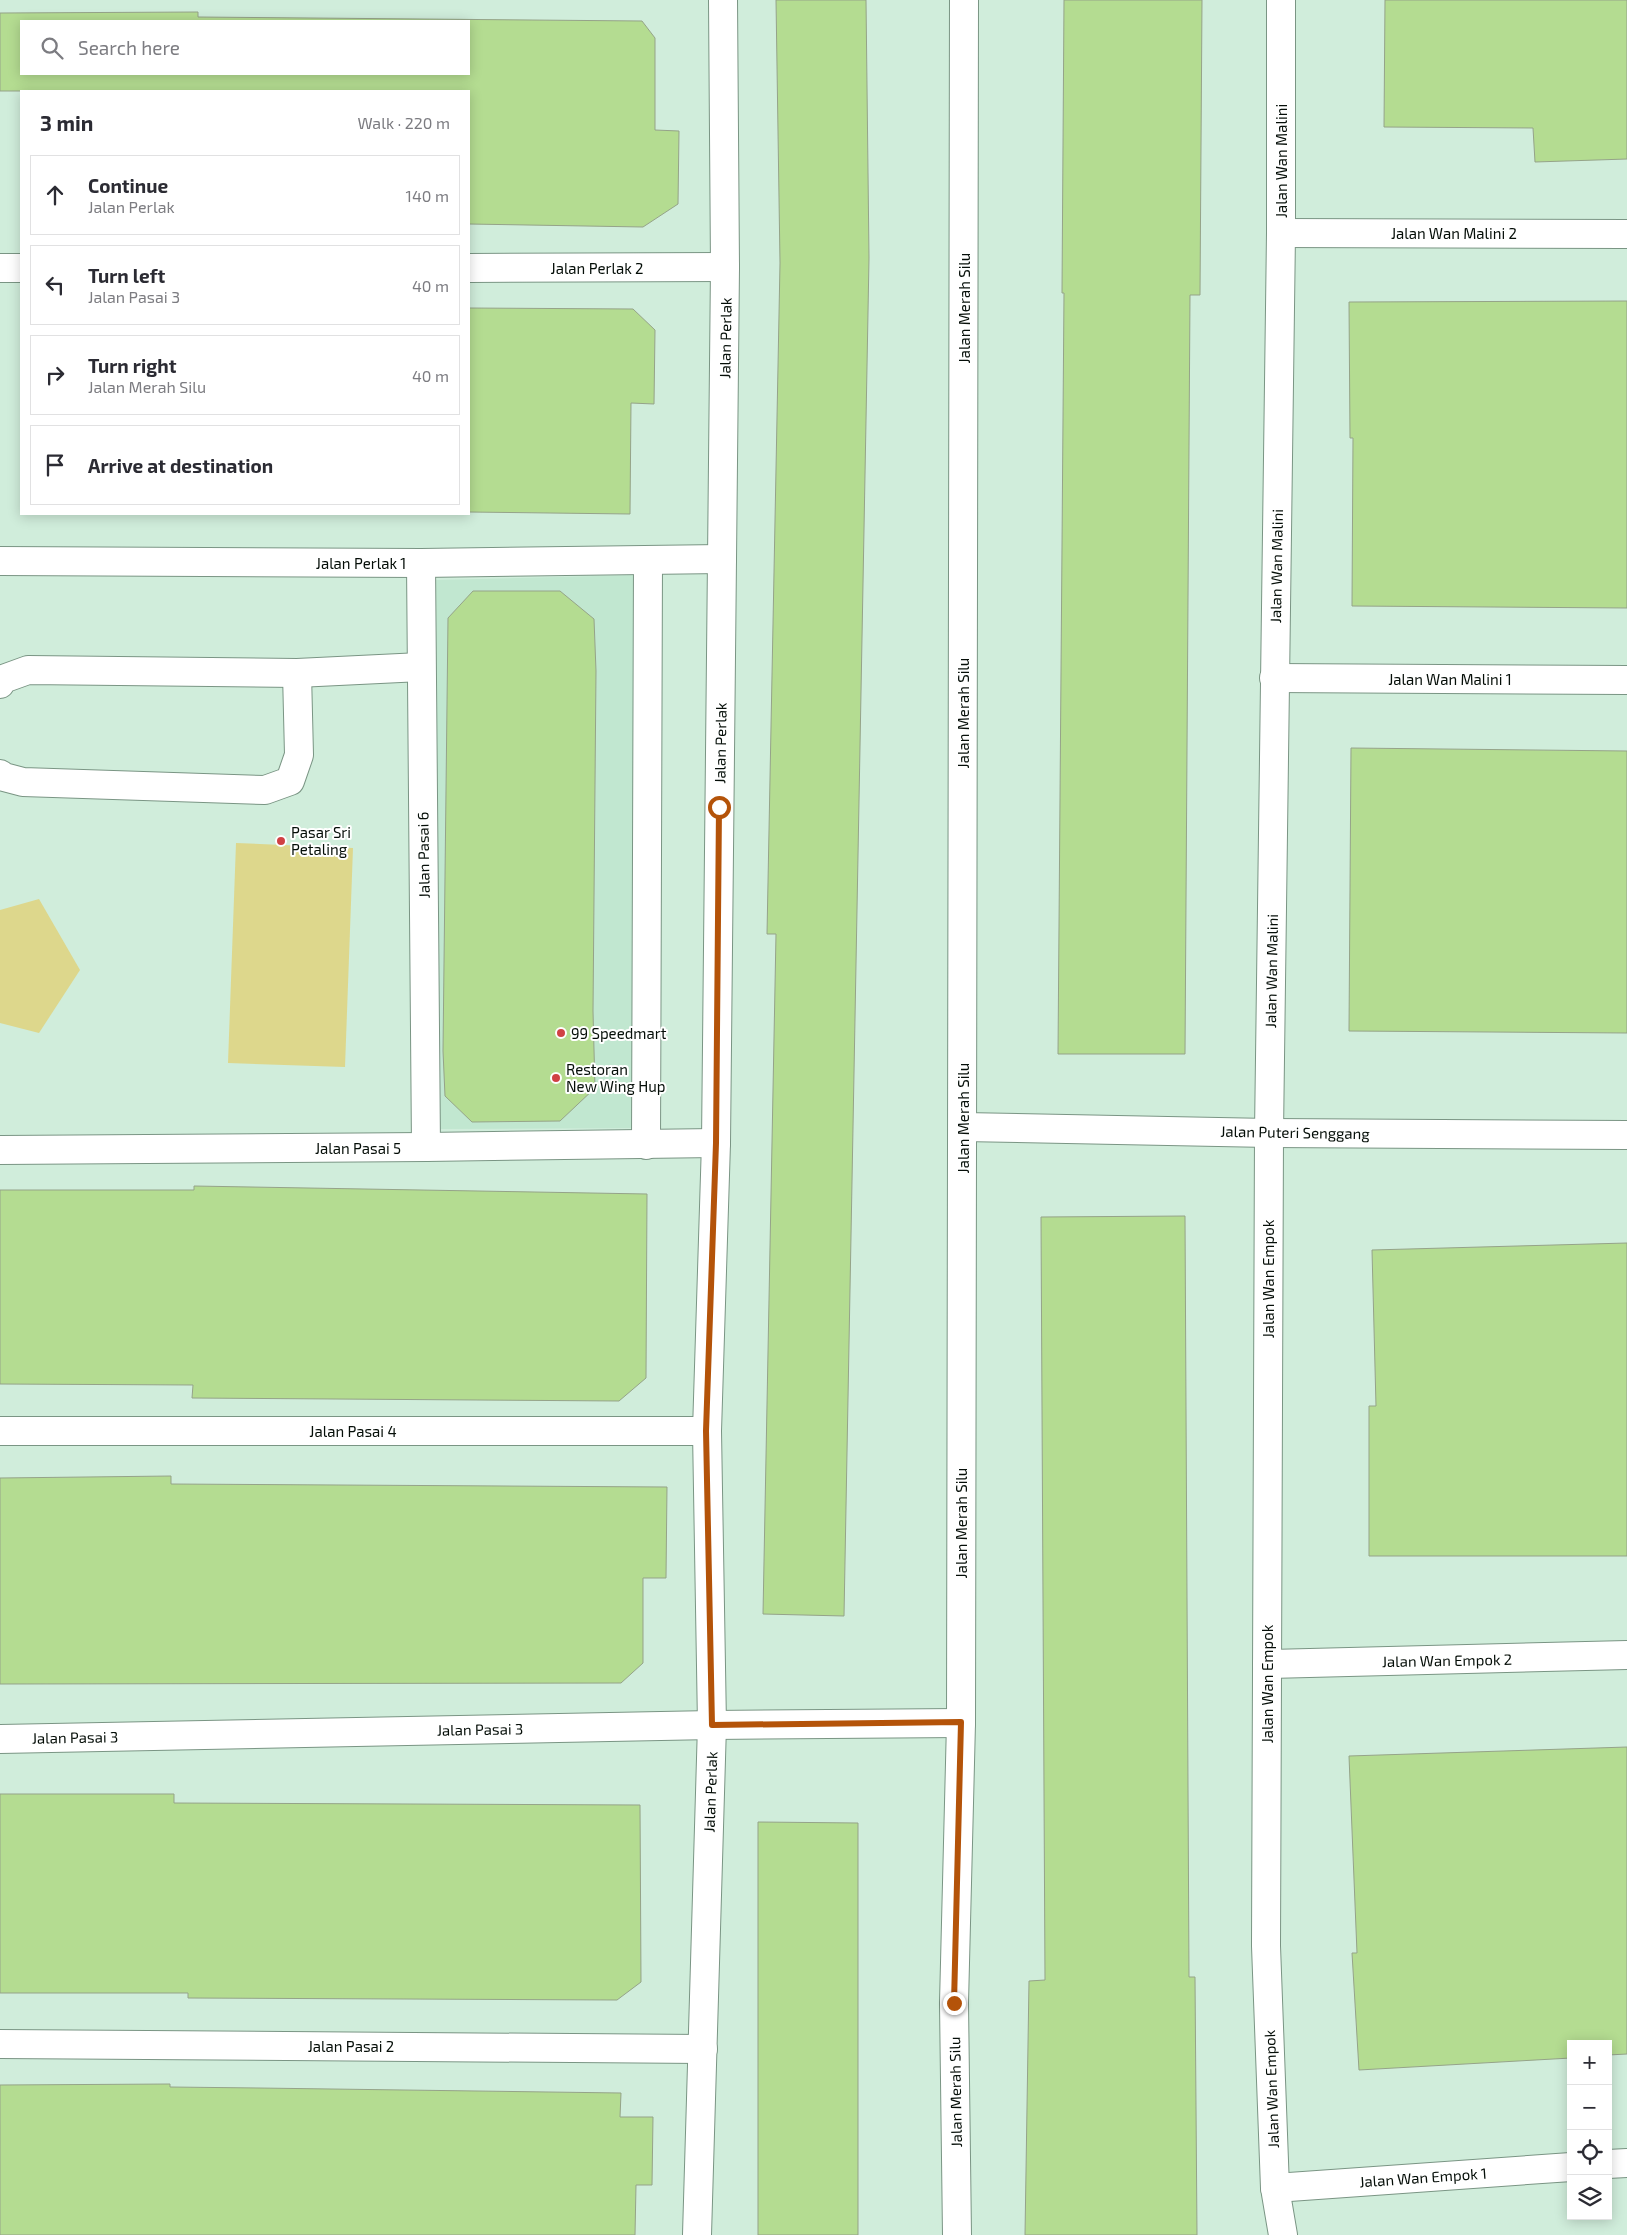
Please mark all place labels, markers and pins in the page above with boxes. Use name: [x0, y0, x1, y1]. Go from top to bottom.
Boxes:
place label: Pasar Sri Petaling: [291, 823, 351, 858]
marker: Pasar Sri Petaling: [275, 835, 287, 847]
place label: 99 Speedmart: [571, 1024, 667, 1042]
marker: 99 Speedmart: [555, 1027, 567, 1039]
place label: Restoran New Wing Hup: [566, 1060, 665, 1095]
marker: Restoran New Wing Hup: [550, 1072, 562, 1084]

